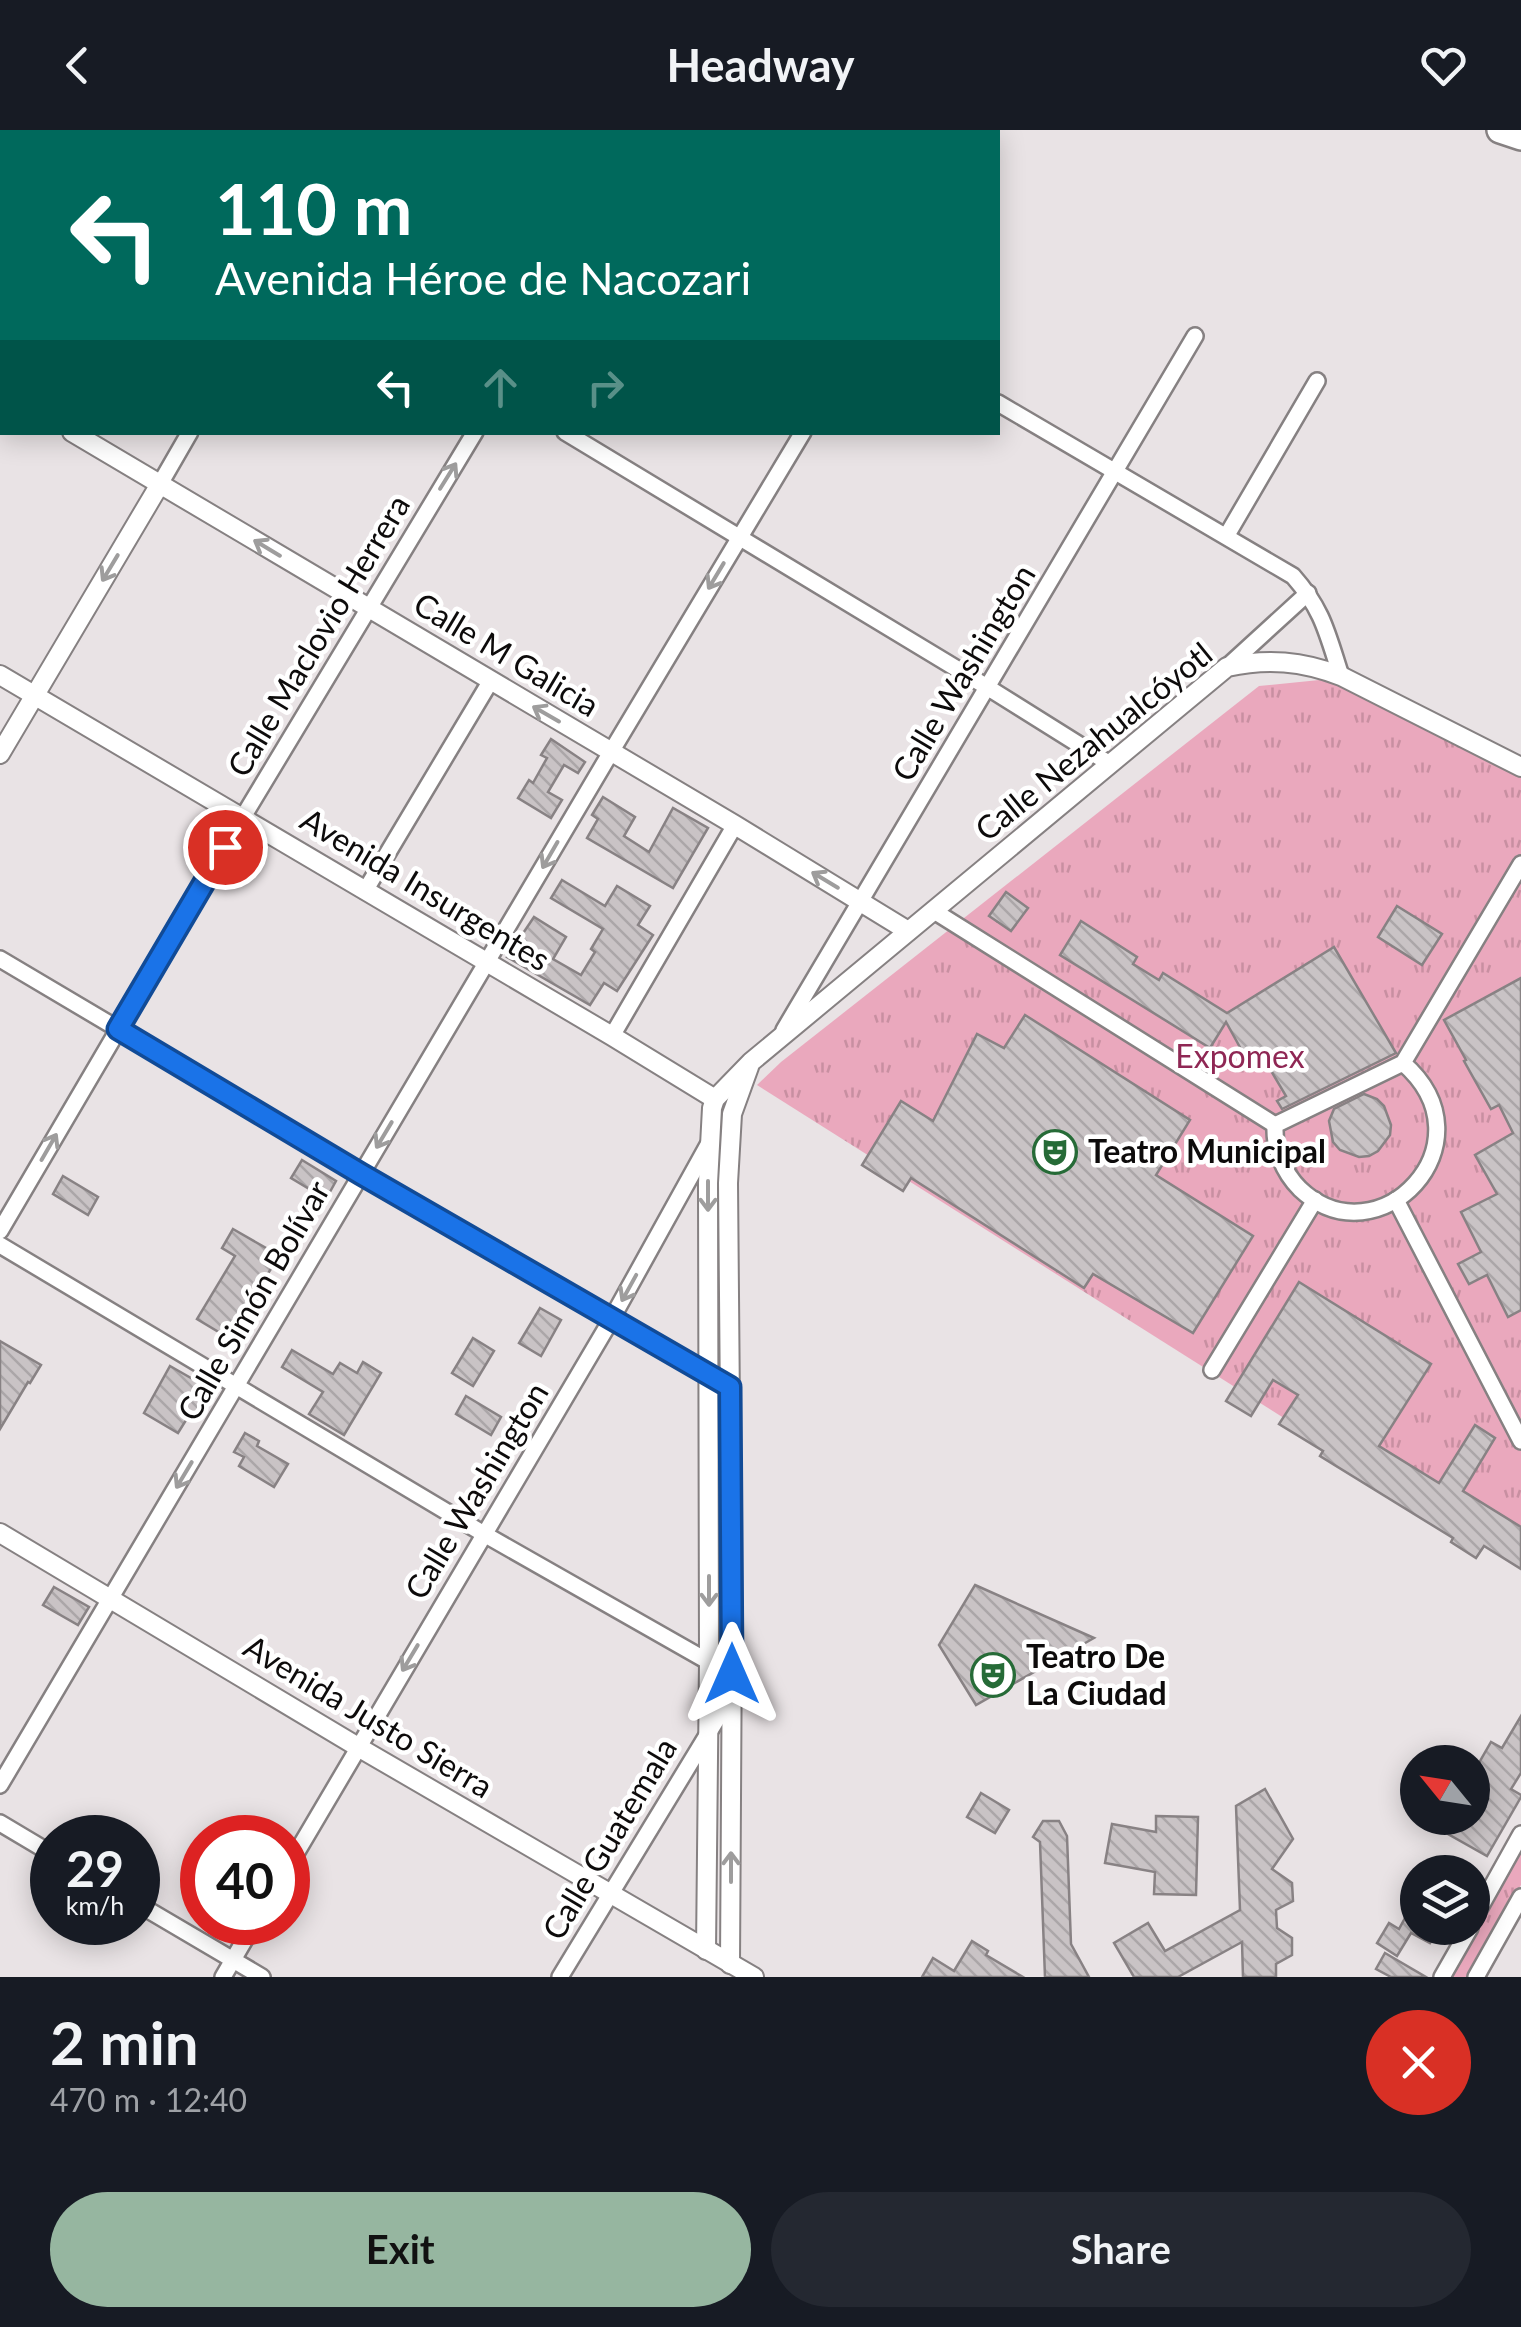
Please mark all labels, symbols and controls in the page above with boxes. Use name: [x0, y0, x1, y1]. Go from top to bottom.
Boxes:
icon: back: [50, 38, 105, 93]
text: Headway: [666, 38, 855, 92]
icon: heart: [1416, 38, 1471, 93]
text: 110 m: [215, 166, 412, 250]
icon: left: [50, 170, 180, 300]
text: Avenida Héroe de Nacozari: [215, 251, 751, 305]
icon: left: [368, 360, 423, 415]
icon: ahead: [473, 360, 528, 415]
icon: right: [578, 360, 633, 415]
one-way arrow: [438, 462, 458, 491]
street label: Calle Maclovio Herrera: [218, 487, 417, 783]
one-way arrow: [253, 538, 282, 558]
one-way arrow: [100, 553, 120, 582]
street label: Calle Washington: [883, 557, 1043, 788]
one-way arrow: [706, 561, 726, 590]
street label: Calle M Galicia: [407, 583, 606, 724]
street label: Calle Nezahualcóyotl: [967, 633, 1219, 848]
one-way arrow: [532, 704, 561, 724]
street label: Avenida Insurgentes: [294, 799, 557, 978]
pin: [183, 805, 268, 890]
icon: arrive: [198, 820, 253, 875]
one-way arrow: [540, 841, 560, 869]
one-way arrow: [811, 870, 840, 890]
park label: Expomex: [1175, 1036, 1305, 1075]
one-way arrow: [374, 1120, 394, 1149]
theatre icon: Teatro Municipal: [1032, 1129, 1078, 1175]
place label: Teatro Municipal: [1088, 1131, 1326, 1170]
one-way arrow: [39, 1133, 59, 1162]
street label: Calle Simón Bolívar: [168, 1173, 337, 1427]
one-way arrow: [698, 1180, 718, 1212]
one-way arrow: [618, 1272, 638, 1302]
street label: Calle Washington: [396, 1375, 556, 1606]
one-way arrow: [174, 1460, 194, 1489]
one-way arrow: [700, 1574, 718, 1607]
position arrow: [680, 1622, 784, 1726]
street label: Avenida Justo Sierra: [237, 1626, 500, 1805]
place label: Teatro De La Ciudad: [1026, 1636, 1167, 1712]
one-way arrow: [400, 1643, 420, 1672]
theatre icon: Teatro De La Ciudad: [970, 1652, 1016, 1698]
street label: Calle Guatemala: [533, 1730, 684, 1946]
north arrow: [1400, 1745, 1490, 1835]
map controls: [1400, 1745, 1490, 1945]
speed limit sign: 40: [180, 1815, 310, 1945]
text: 29: [66, 1838, 124, 1898]
one-way arrow: [722, 1851, 740, 1884]
button: layers: [1400, 1855, 1490, 1945]
text: km/h: [66, 1890, 124, 1920]
text: 2 min: [50, 2006, 199, 2078]
button: close: [1366, 2010, 1471, 2115]
text: 470 m · 12:40: [50, 2080, 247, 2119]
button: Exit: [50, 2192, 751, 2307]
button: Share: [771, 2192, 1471, 2307]

